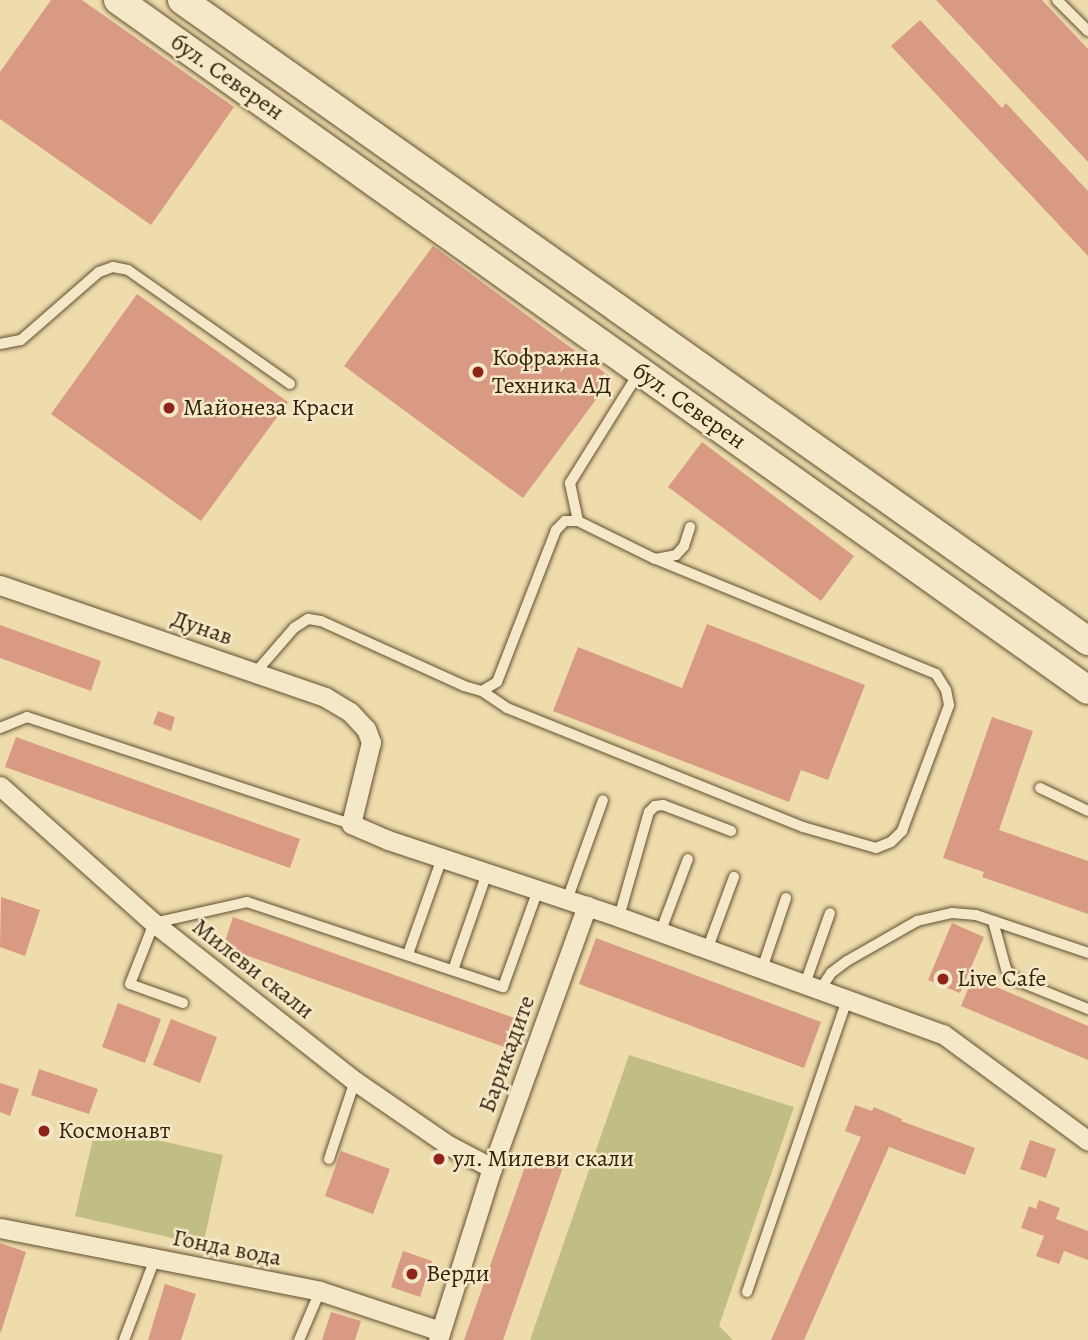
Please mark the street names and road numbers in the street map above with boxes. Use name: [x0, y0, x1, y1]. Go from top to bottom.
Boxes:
street label: бул. Северен: [164, 27, 290, 127]
street label: бул. Северен: [626, 356, 752, 456]
street label: Дунав: [168, 604, 236, 652]
street label: Милеви скали: [186, 913, 320, 1025]
street label: Барикадите: [473, 991, 541, 1117]
street label: Гонда вода: [170, 1223, 284, 1273]

